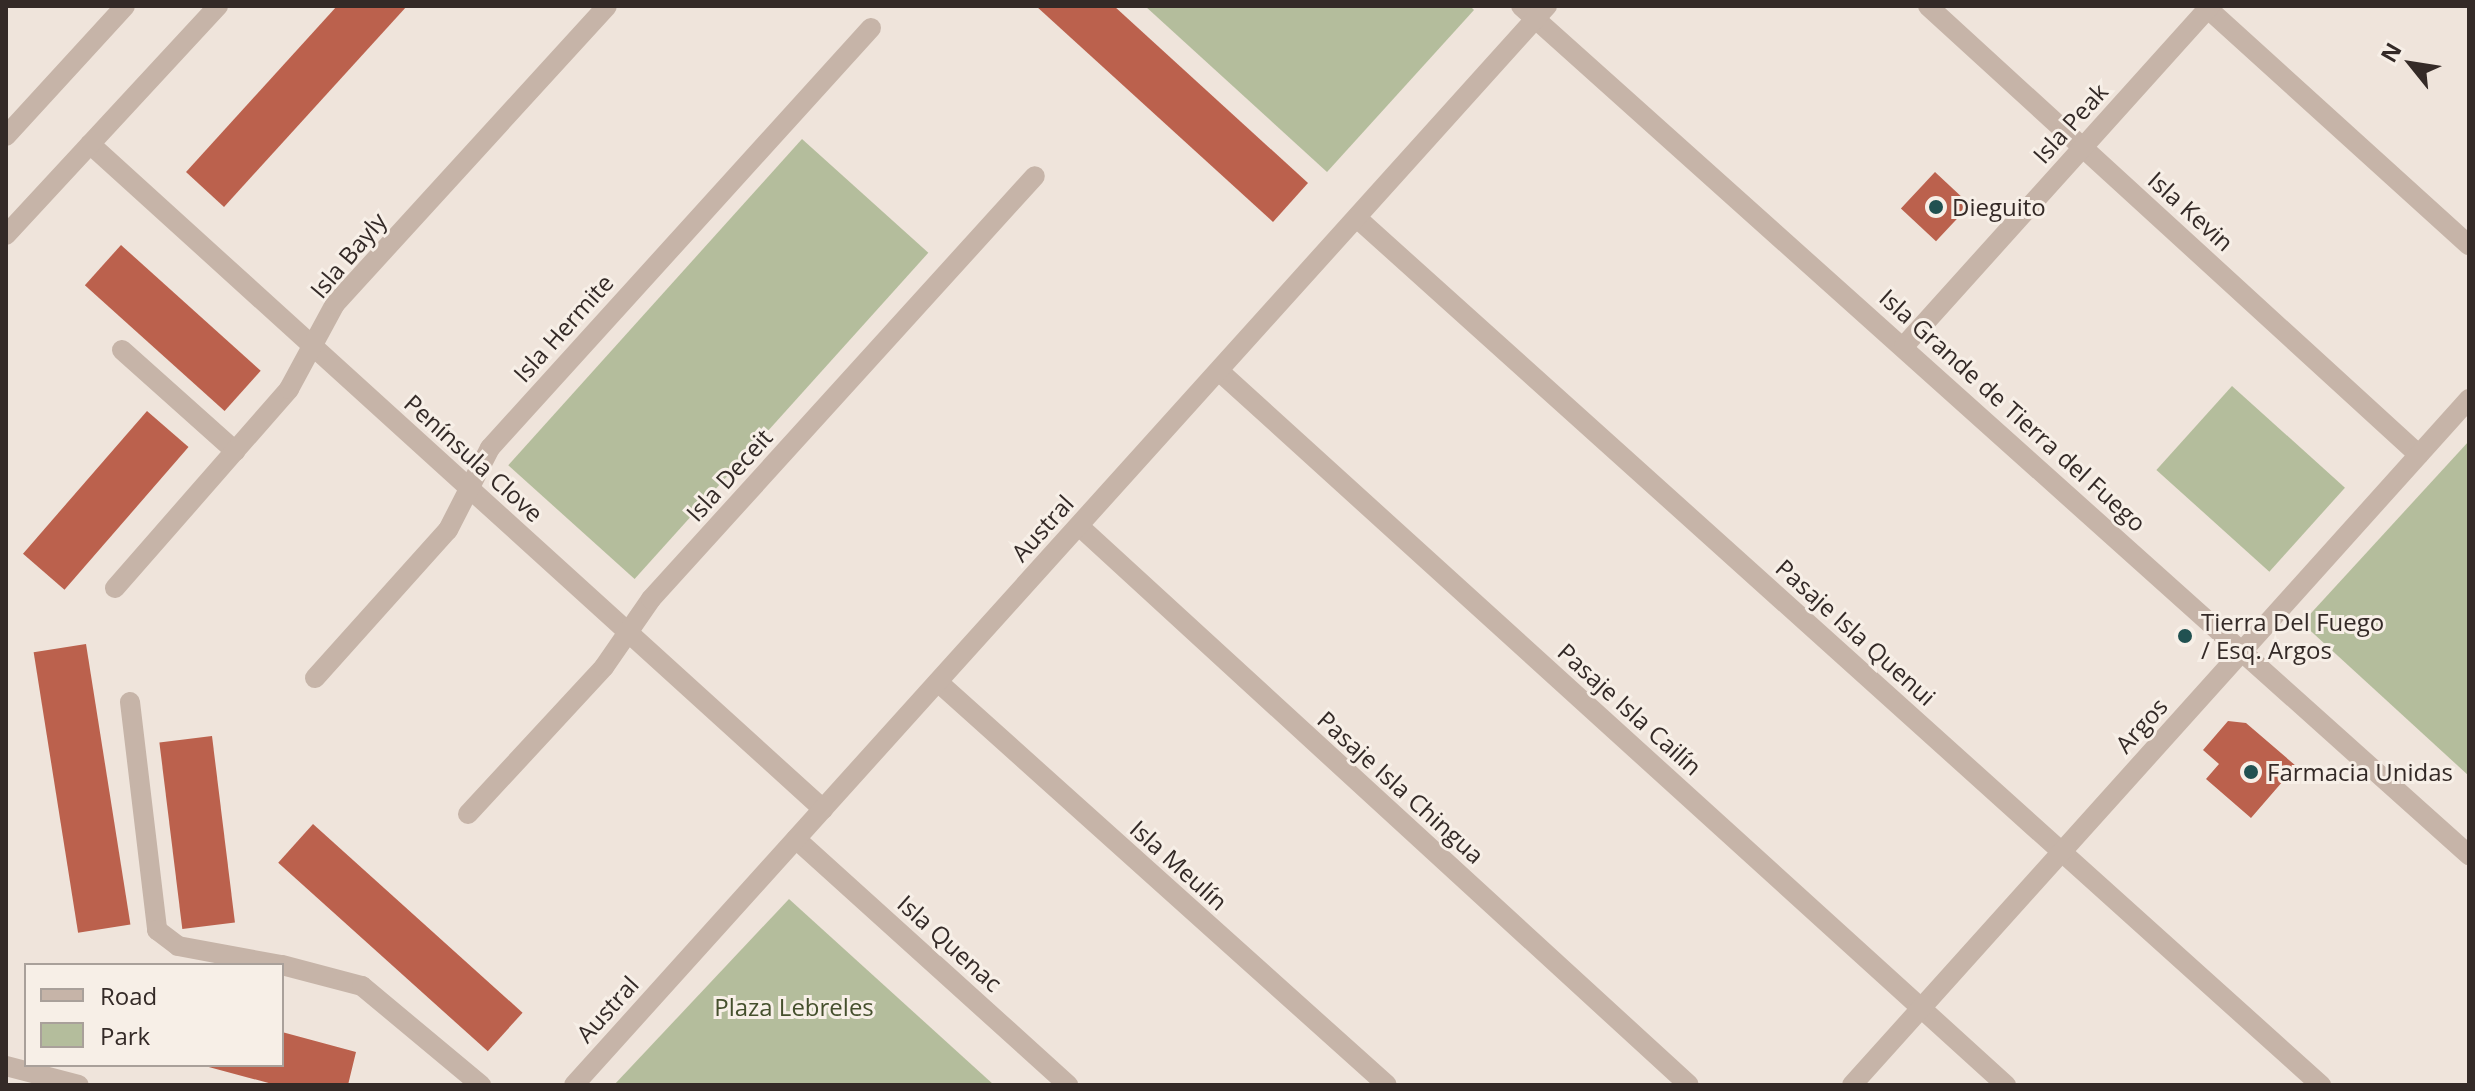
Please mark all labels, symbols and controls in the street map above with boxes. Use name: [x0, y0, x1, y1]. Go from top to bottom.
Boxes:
north arrow: [2371, 24, 2451, 104]
text: N: [2373, 37, 2408, 67]
street label: Isla Peak: [2027, 77, 2113, 169]
street label: Isla Kevin: [2142, 165, 2240, 257]
place label: Dieguito: [1952, 193, 2046, 221]
marker: Dieguito: [1927, 198, 1945, 216]
street label: Isla Bayly: [304, 206, 392, 304]
street label: Isla Hermite: [507, 268, 619, 388]
street label: Isla Grande de Tierra del Fuego: [1874, 283, 2152, 537]
street label: Península Clove: [399, 388, 549, 528]
street label: Isla Deceit: [680, 423, 778, 527]
street label: Austral: [1005, 489, 1079, 567]
street label: Pasaje Isla Quenui: [1770, 553, 1942, 711]
place label: Tierra Del Fuego / Esq. Argos: [2201, 608, 2384, 664]
marker: Tierra Del Fuego / Esq. Argos: [2176, 627, 2194, 645]
street label: Pasaje Isla Cailín: [1552, 637, 1708, 781]
street label: Argos: [2109, 692, 2173, 758]
street label: Pasaje Isla Chingua: [1312, 705, 1490, 869]
place label: Farmacia Unidas: [2267, 758, 2453, 786]
marker: Farmacia Unidas: [2242, 763, 2260, 781]
street label: Isla Meulín: [1125, 814, 1233, 916]
street label: Isla Quenac: [892, 889, 1008, 997]
legend: [24, 963, 284, 1067]
street label: Austral: [570, 970, 644, 1048]
text: Road: [100, 979, 157, 1012]
park label: Plaza Lebreles: [714, 993, 874, 1021]
text: Park: [100, 1019, 150, 1052]

